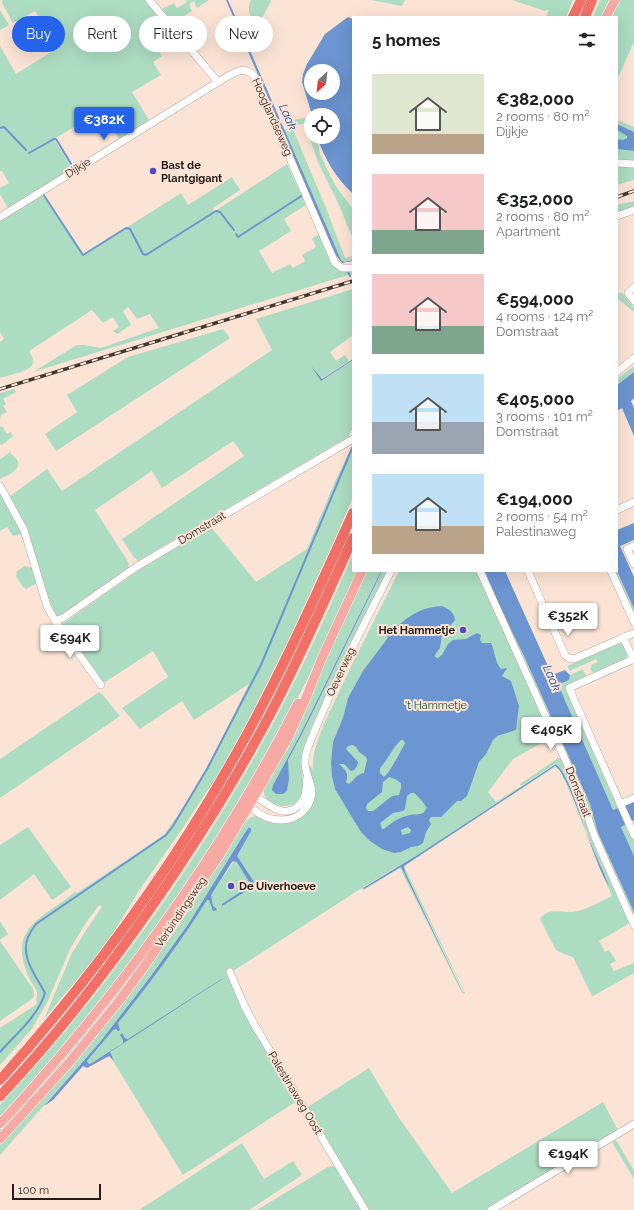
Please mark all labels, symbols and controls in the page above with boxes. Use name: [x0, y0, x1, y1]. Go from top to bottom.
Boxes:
chip: Buy: [12, 16, 65, 52]
chip: Rent: [73, 16, 131, 52]
chip: Filters: [139, 16, 207, 52]
chip: New: [215, 16, 273, 52]
icon: filters: [576, 29, 598, 51]
text: 5 homes: [372, 30, 440, 50]
north arrow: [304, 64, 340, 100]
map controls: [304, 64, 340, 144]
street label: Hooglandseweg: [249, 76, 295, 158]
text: €382,000: [496, 89, 574, 109]
icon: home: [404, 90, 452, 138]
water label: Laak: [276, 102, 300, 133]
pin: €382K: [76, 107, 132, 141]
button: locate: [304, 108, 340, 144]
text: 2 rooms · 80 m²: [496, 109, 589, 124]
text: €382K: [83, 112, 125, 127]
text: Dijkje: [496, 124, 529, 139]
street label: Dijkje: [63, 155, 94, 181]
place label: Bast de Plantgigant: [161, 159, 223, 185]
marker: Bast de Plantgigant: [148, 166, 158, 176]
text: €352,000: [496, 189, 573, 209]
icon: home: [404, 190, 452, 238]
text: 2 rooms · 80 m²: [496, 209, 589, 224]
text: Apartment: [496, 224, 560, 239]
text: €594,000: [496, 289, 574, 309]
icon: home: [404, 290, 452, 338]
text: 4 rooms · 124 m²: [496, 309, 593, 324]
text: Domstraat: [496, 324, 559, 339]
text: €405,000: [496, 389, 574, 409]
icon: home: [404, 390, 452, 438]
text: 3 rooms · 101 m²: [496, 409, 593, 424]
text: Domstraat: [496, 424, 559, 439]
text: €194,000: [496, 489, 573, 509]
icon: home: [404, 490, 452, 538]
street label: Domstraat: [176, 509, 228, 547]
text: 2 rooms · 54 m²: [496, 509, 588, 524]
text: Palestinaweg: [496, 524, 576, 539]
pin: €352K: [540, 603, 596, 637]
text: €352K: [548, 608, 588, 623]
place label: Het Hammetje: [378, 624, 455, 637]
pin: €594K: [42, 625, 98, 659]
marker: Het Hammetje: [458, 625, 468, 635]
text: €594K: [49, 630, 91, 645]
street label: Oeverweg: [324, 645, 358, 699]
water label: Laak: [540, 663, 564, 694]
park label: 't Hammetje: [405, 699, 468, 712]
pin: €405K: [523, 717, 579, 751]
text: €405K: [530, 722, 572, 737]
street label: Domstraat: [562, 765, 594, 819]
street label: Verbindingsweg: [153, 874, 209, 950]
place label: De Uiverhoeve: [239, 880, 316, 893]
marker: De Uiverhoeve: [226, 881, 236, 891]
street label: Palestinaweg Oost: [265, 1049, 325, 1137]
pin: €194K: [540, 1141, 596, 1175]
text: €194K: [548, 1146, 588, 1161]
scale bar: [12, 1182, 101, 1201]
text: 100 m: [18, 1184, 49, 1197]

